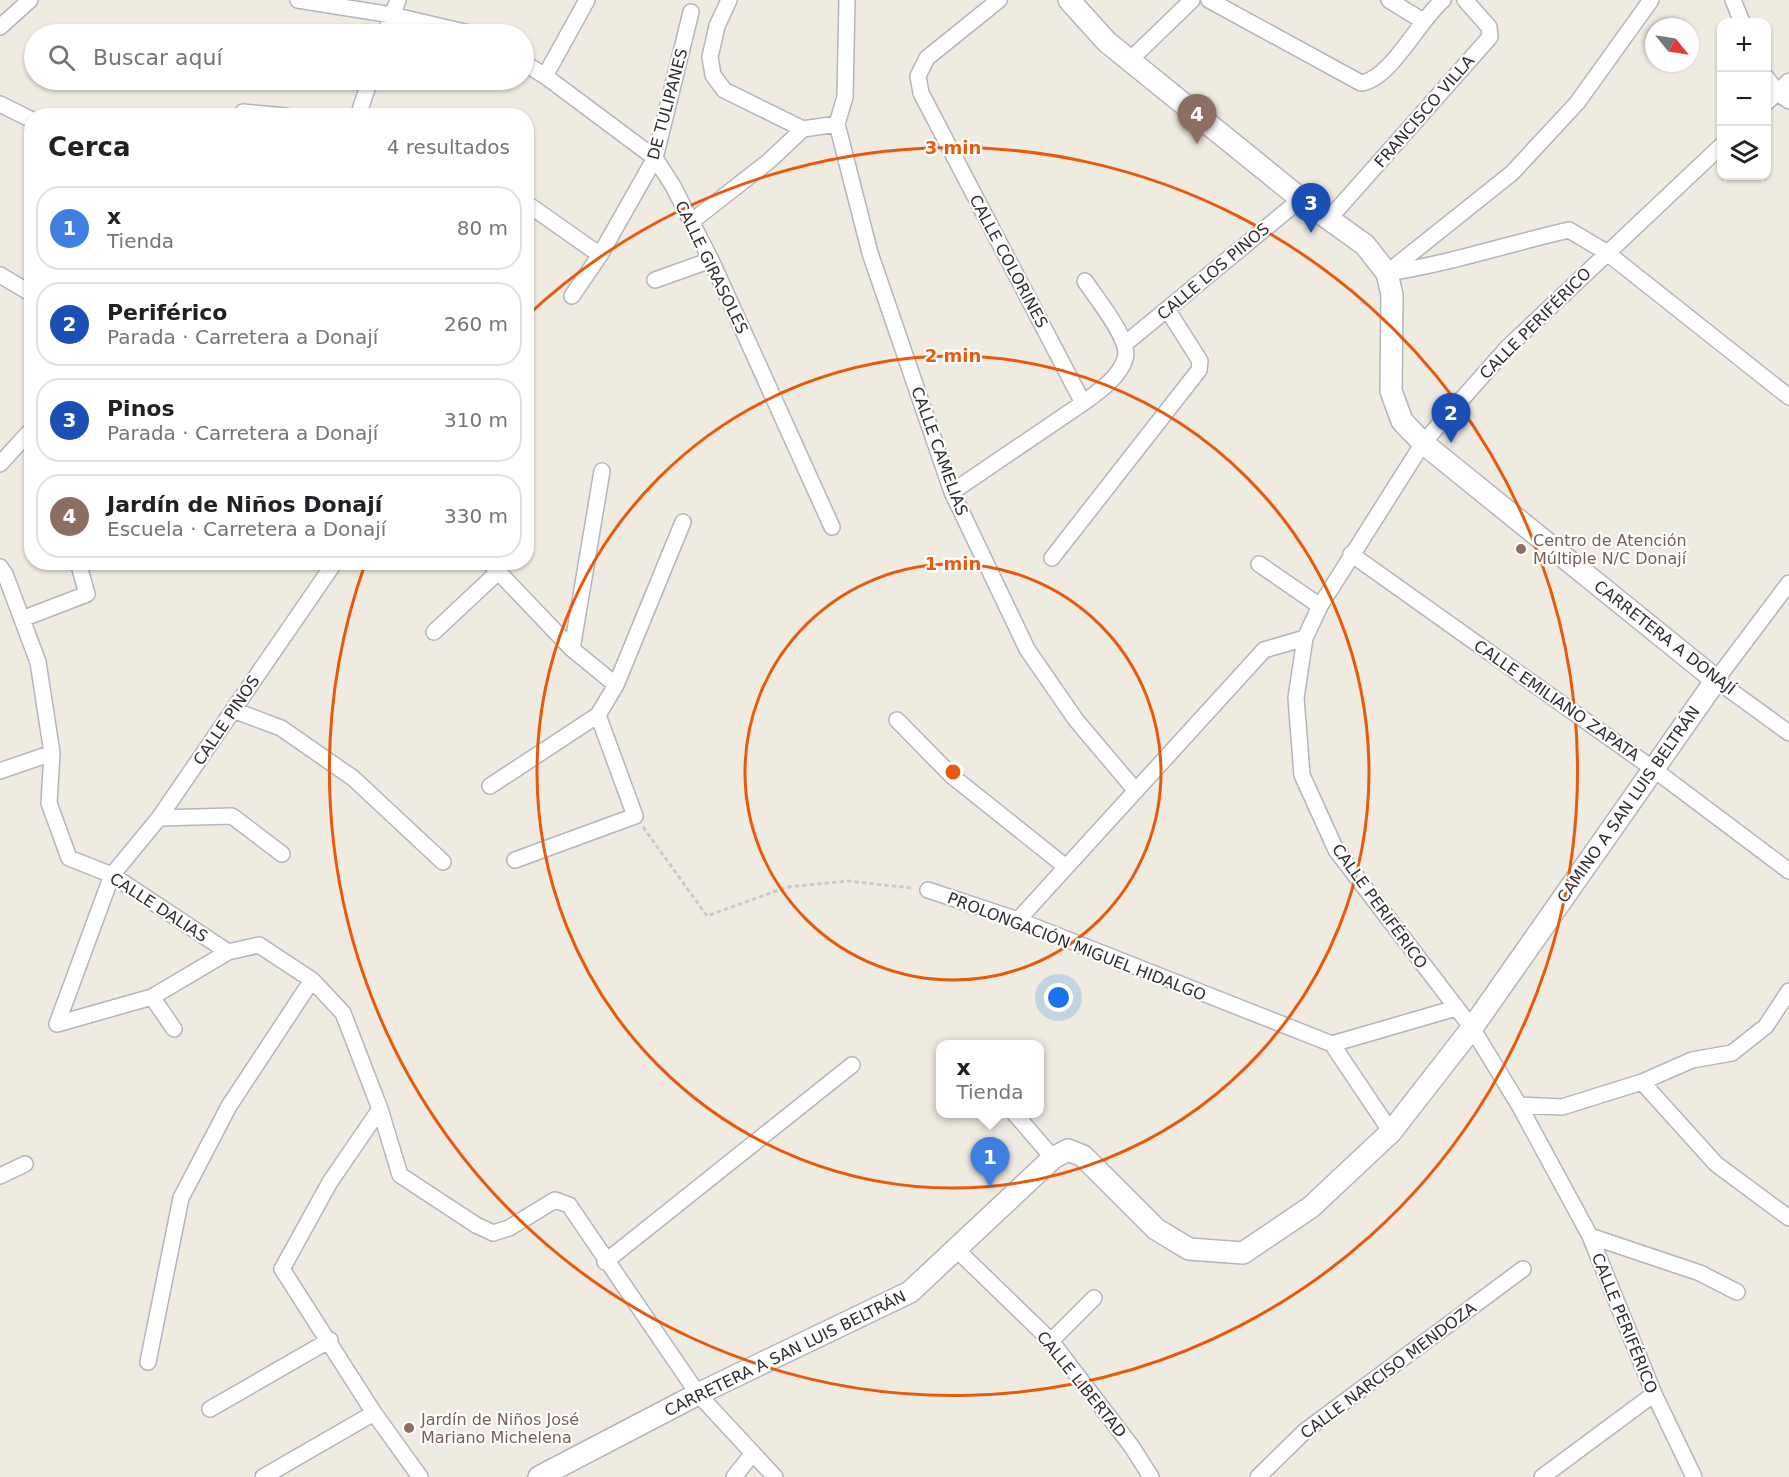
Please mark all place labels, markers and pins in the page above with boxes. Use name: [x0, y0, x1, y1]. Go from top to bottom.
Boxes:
pin: 4: [1178, 94, 1216, 144]
pin: 3: [1292, 184, 1330, 233]
pin: 2: [1432, 394, 1470, 443]
place label: Centro de Atención Múltiple N/C Donají: [1533, 531, 1687, 568]
marker: Centro de Atención Múltiple N/C Donají: [1514, 542, 1528, 556]
centre of rings: [943, 762, 963, 782]
pin: 1: [970, 1138, 1010, 1187]
place label: Jardín de Niños José Mariano Michelena: [420, 1410, 579, 1447]
marker: Jardín de Niños José Mariano Michelena: [402, 1421, 416, 1435]

